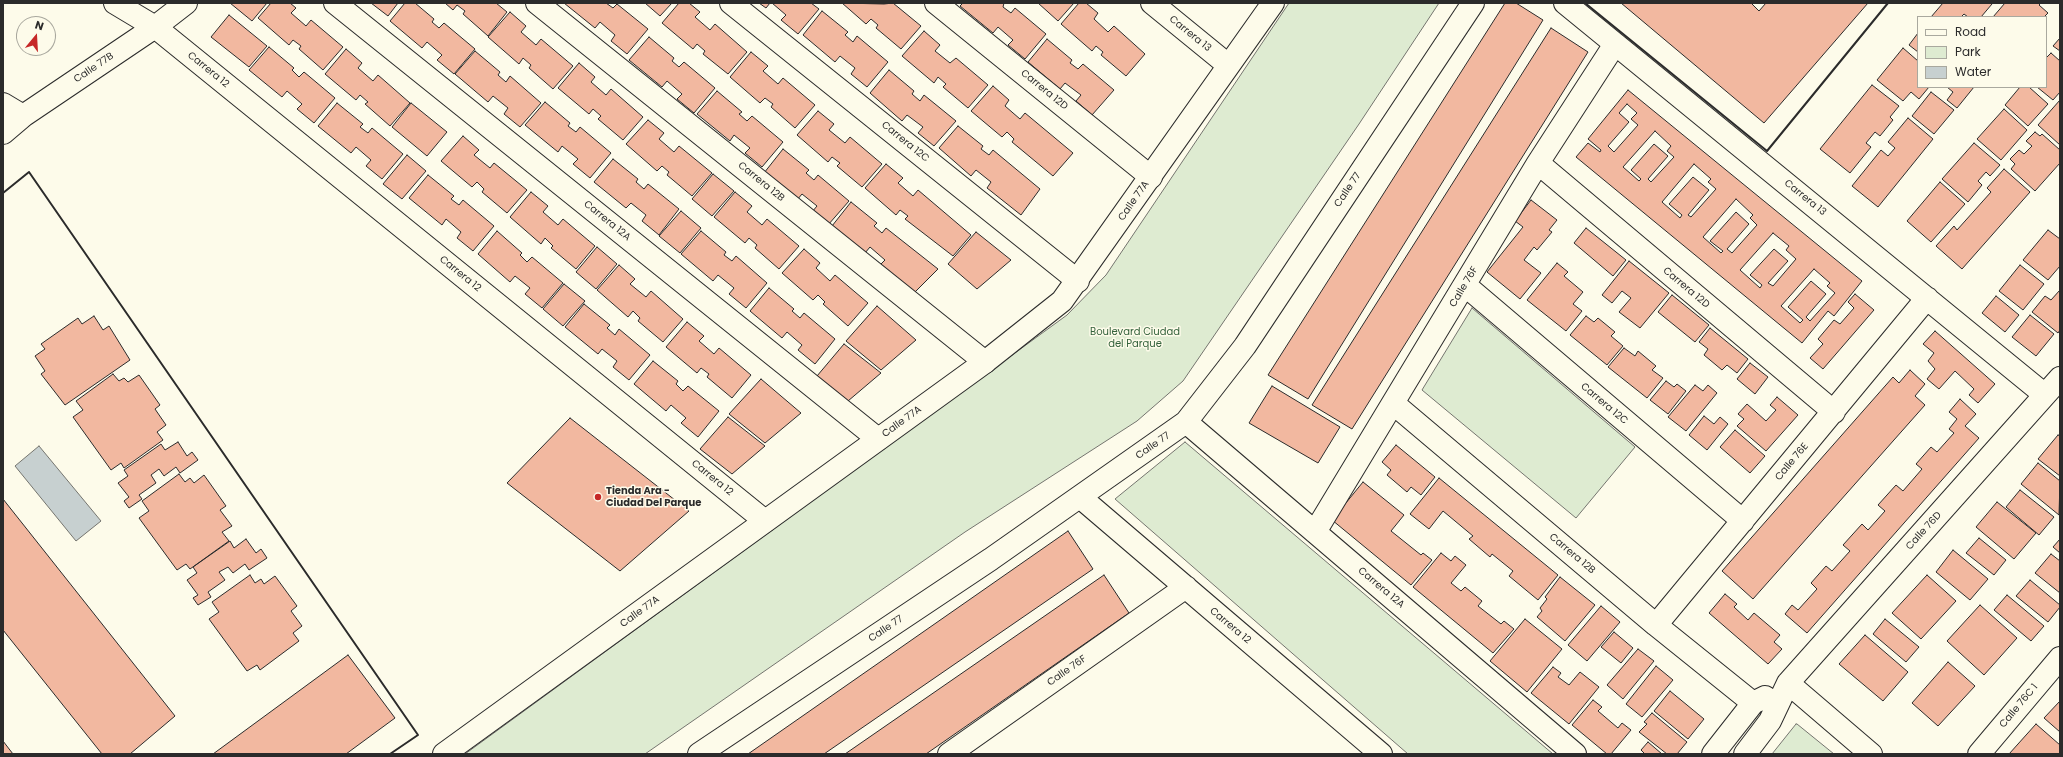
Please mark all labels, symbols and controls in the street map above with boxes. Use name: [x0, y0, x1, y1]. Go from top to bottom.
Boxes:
street label: Carrera 13: [1167, 13, 1213, 55]
north arrow: [16, 16, 56, 56]
legend: [1917, 16, 2047, 88]
text: N: [33, 17, 46, 34]
text: Road: [1955, 23, 1986, 40]
text: Park: [1955, 43, 1981, 60]
street label: Calle 77B: [72, 50, 116, 86]
street label: Carrera 12: [185, 50, 231, 90]
text: Water: [1955, 63, 1991, 80]
street label: Carrera 12D: [1018, 67, 1070, 113]
street label: Carrera 12C: [879, 119, 931, 165]
street label: Carrera 12B: [735, 160, 787, 204]
street label: Calle 77: [1332, 170, 1364, 210]
street label: Carrera 13: [1782, 177, 1828, 219]
street label: Calle 77A: [1116, 179, 1152, 223]
street label: Carrera 12A: [581, 198, 633, 244]
street label: Carrera 12: [437, 254, 483, 294]
street label: Calle 76F: [1447, 265, 1481, 309]
street label: Carrera 12D: [1660, 265, 1712, 311]
park label: Boulevard Ciudad del Parque: [1090, 326, 1180, 350]
street label: Carrera 12C: [1578, 381, 1630, 427]
street label: Calle 77A: [880, 404, 924, 440]
street label: Calle 77: [1134, 430, 1172, 462]
street label: Calle 76E: [1773, 441, 1811, 483]
street label: Carrera 12: [689, 458, 735, 498]
place label: Tienda Ara - Ciudad Del Parque: [606, 485, 701, 508]
marker: Tienda Ara - Ciudad Del Parque: [593, 492, 603, 502]
street label: Calle 76D: [1904, 509, 1944, 553]
street label: Carrera 12B: [1547, 531, 1597, 577]
street label: Carrera 12A: [1355, 565, 1407, 611]
street label: Calle 77A: [618, 594, 662, 630]
street label: Carrera 12: [1207, 605, 1253, 647]
street label: Calle 77: [866, 613, 906, 645]
street label: Calle 76F: [1045, 653, 1089, 689]
street label: Calle 76C 1: [1997, 682, 2041, 730]

